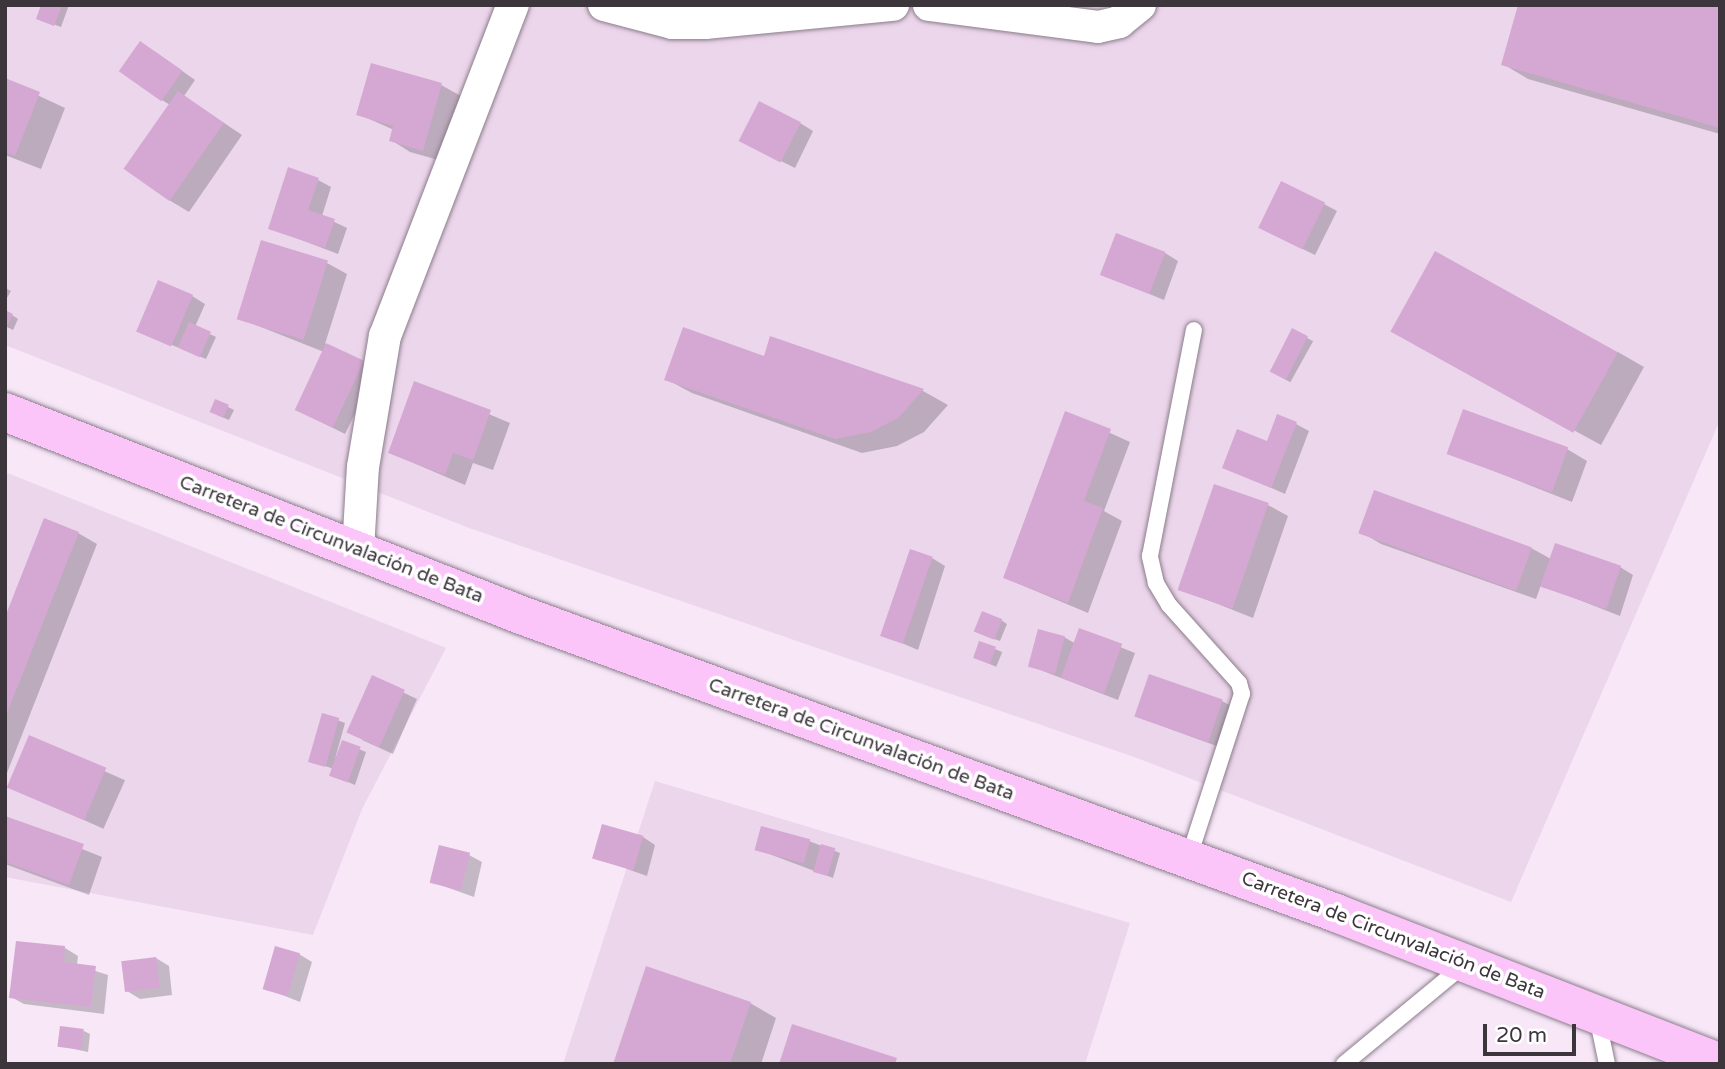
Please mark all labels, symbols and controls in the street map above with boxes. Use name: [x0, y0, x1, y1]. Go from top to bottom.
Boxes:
street label: Carretera de Circunvalación de Bata: [176, 471, 486, 609]
street label: Carretera de Circunvalación de Bata: [705, 674, 1017, 806]
street label: Carretera de Circunvalación de Bata: [1238, 867, 1548, 1005]
scale bar: [1487, 1010, 1580, 1054]
text: 20 m: [1496, 1023, 1547, 1048]

